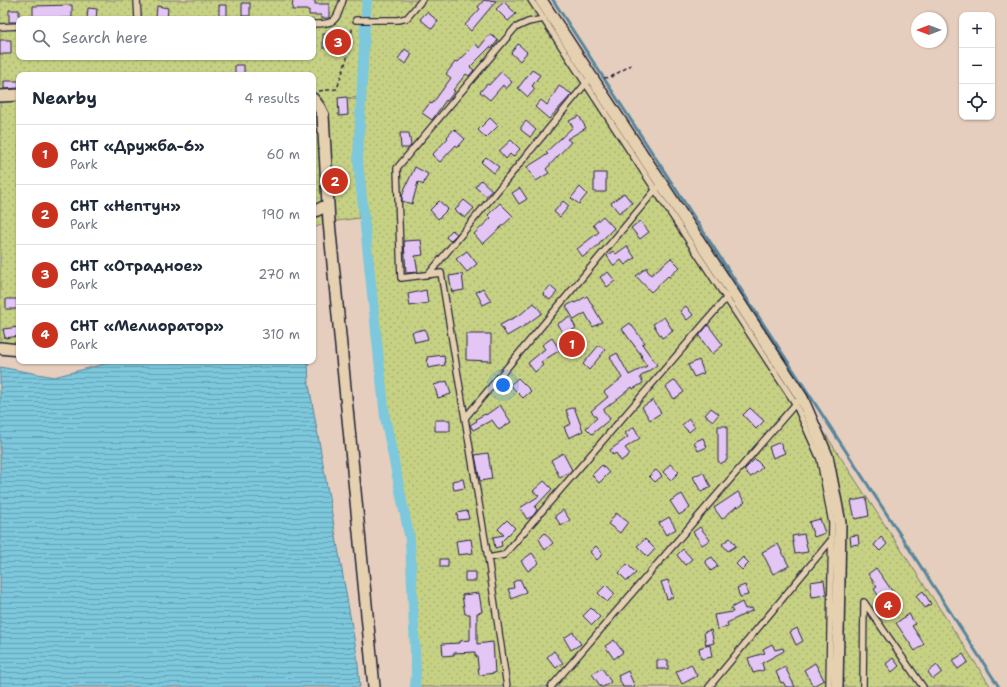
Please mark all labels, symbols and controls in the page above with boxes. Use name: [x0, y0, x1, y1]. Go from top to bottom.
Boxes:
north arrow: [911, 12, 947, 48]
map controls: [959, 12, 995, 120]
button: +: [959, 12, 995, 48]
search box: [16, 16, 316, 60]
icon: search: [30, 27, 52, 49]
pin: 3: [325, 27, 351, 57]
text: Search here: [62, 28, 148, 48]
button: −: [959, 48, 995, 84]
button: locate: [959, 84, 995, 120]
text: Nearby: [32, 87, 97, 109]
text: 4 results: [244, 90, 300, 107]
text: СНТ «Дружба-6»: [70, 136, 204, 156]
text: 1: [42, 146, 48, 163]
text: 60 m: [267, 146, 300, 163]
text: Park: [70, 156, 98, 173]
pin: 2: [322, 166, 348, 196]
text: СНТ «Нептун»: [70, 196, 181, 216]
text: 2: [40, 206, 50, 223]
text: 190 m: [261, 206, 300, 223]
text: Park: [70, 216, 98, 233]
text: СНТ «Отрадное»: [70, 256, 203, 276]
text: 3: [40, 266, 50, 283]
text: 270 m: [258, 266, 300, 283]
text: Park: [70, 276, 98, 293]
text: СНТ «Мелиоратор»: [70, 316, 224, 336]
text: 4: [40, 326, 50, 343]
text: 310 m: [262, 326, 300, 343]
pin: 1: [559, 329, 585, 359]
text: Park: [70, 336, 98, 353]
your location: [493, 375, 513, 395]
pin: 4: [875, 590, 901, 620]

